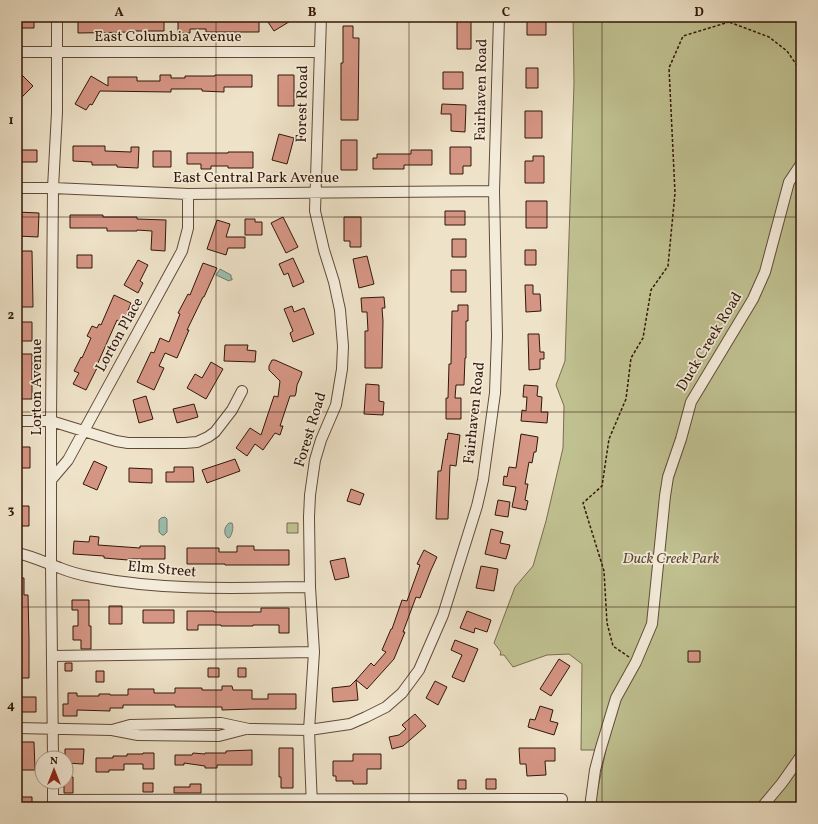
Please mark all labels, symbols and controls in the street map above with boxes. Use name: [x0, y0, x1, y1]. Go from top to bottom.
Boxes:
text: A: [114, 4, 124, 22]
text: B: [308, 4, 317, 22]
text: C: [502, 4, 510, 22]
text: D: [694, 4, 704, 22]
street label: East Columbia Avenue: [94, 27, 242, 48]
street label: Fairhaven Road: [471, 39, 493, 141]
street label: Forest Road: [292, 65, 314, 143]
text: 1: [8, 112, 14, 130]
street label: East Central Park Avenue: [173, 168, 339, 189]
street label: Duck Creek Road: [672, 288, 748, 396]
street label: Lorton Place: [91, 294, 149, 376]
text: 2: [8, 307, 15, 325]
street label: Lorton Avenue: [27, 339, 48, 435]
street label: Fairhaven Road: [459, 361, 491, 465]
street label: Forest Road: [290, 390, 332, 470]
text: 3: [8, 502, 15, 520]
park label: Duck Creek Park: [622, 549, 720, 570]
street label: Elm Street: [127, 557, 197, 583]
text: 4: [7, 697, 15, 715]
north arrow: [34, 750, 74, 790]
text: N: [50, 754, 58, 769]

